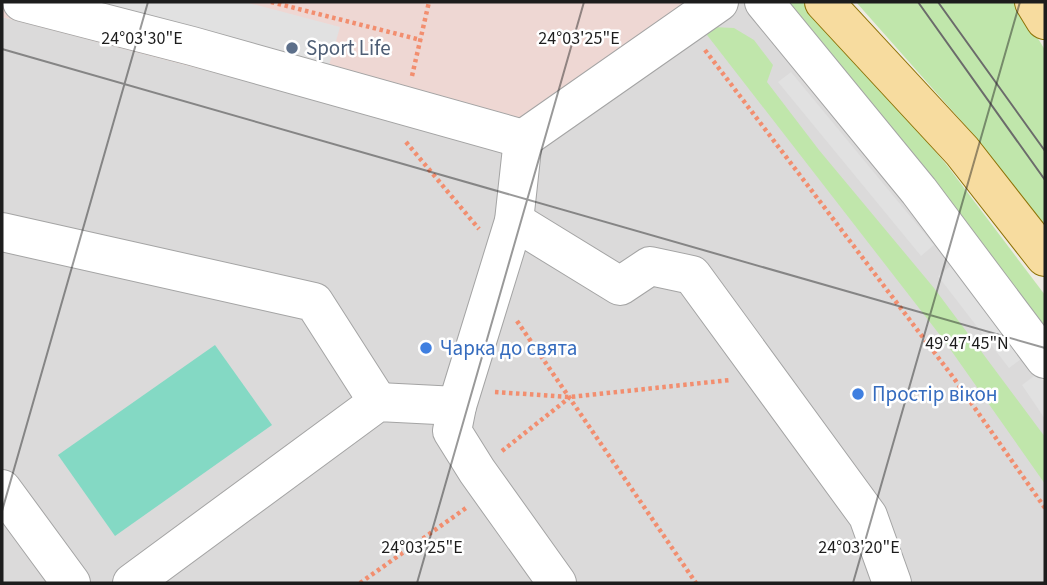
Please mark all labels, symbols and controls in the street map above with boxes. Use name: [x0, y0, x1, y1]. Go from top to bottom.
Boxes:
text: 24°03'30"E: [101, 26, 183, 51]
text: 24°03'25"E: [538, 26, 620, 51]
place label: Sport Life: [306, 33, 391, 63]
marker: Sport Life: [284, 40, 300, 56]
text: 49°47'45"N: [925, 331, 1009, 356]
place label: Чарка до свята: [440, 333, 577, 363]
marker: Чарка до свята: [418, 340, 434, 356]
place label: Простір вікон: [872, 379, 998, 409]
marker: Простір вікон: [850, 386, 866, 402]
text: 24°03'25"E: [381, 535, 463, 560]
text: 24°03'20"E: [818, 535, 900, 560]

